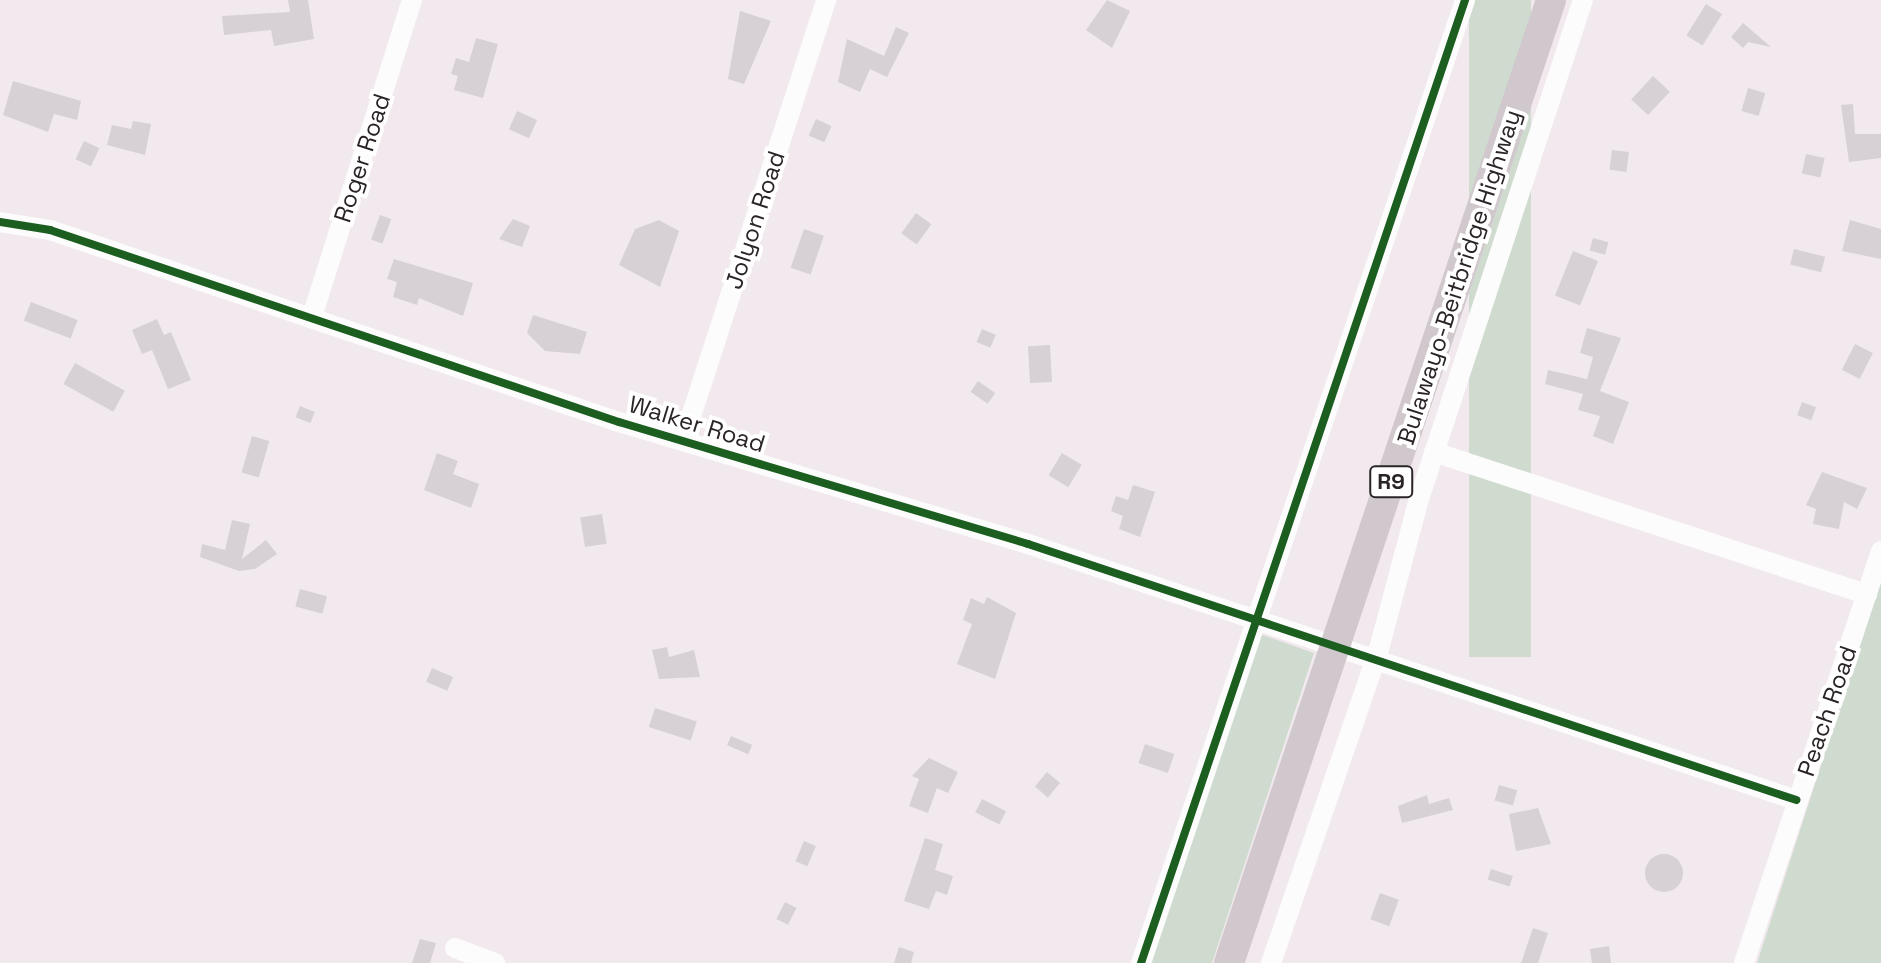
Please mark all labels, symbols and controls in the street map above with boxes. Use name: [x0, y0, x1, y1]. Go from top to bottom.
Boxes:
street label: Roger Road: [328, 90, 396, 226]
street label: Bulawayo-Beitbridge Highway: [1391, 106, 1527, 448]
street label: Jolyon Road: [719, 147, 791, 293]
street label: Walker Road: [625, 390, 769, 458]
road number: R9: [1369, 464, 1413, 500]
street label: Peach Road: [1791, 642, 1863, 780]

